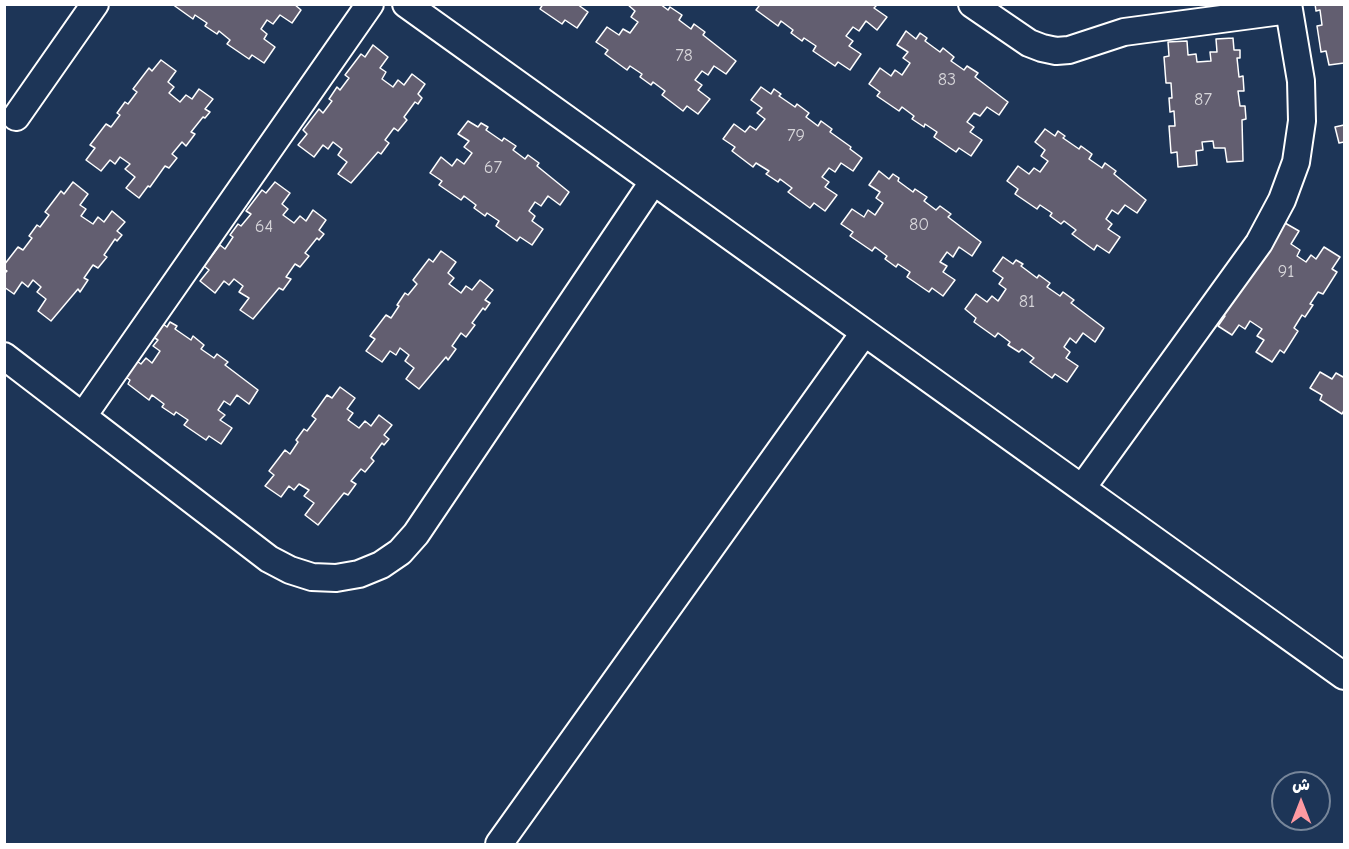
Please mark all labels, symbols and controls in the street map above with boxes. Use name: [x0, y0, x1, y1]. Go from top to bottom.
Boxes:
house number: 78: [675, 45, 693, 67]
house number: 83: [938, 69, 956, 91]
house number: 87: [1194, 89, 1212, 111]
house number: 79: [787, 125, 805, 147]
house number: 67: [484, 157, 502, 179]
house number: 80: [909, 214, 929, 236]
house number: 64: [255, 216, 273, 238]
house number: 91: [1278, 261, 1294, 283]
house number: 81: [1019, 291, 1035, 313]
north arrow: [1271, 771, 1331, 831]
text: ش: [1292, 776, 1310, 794]

